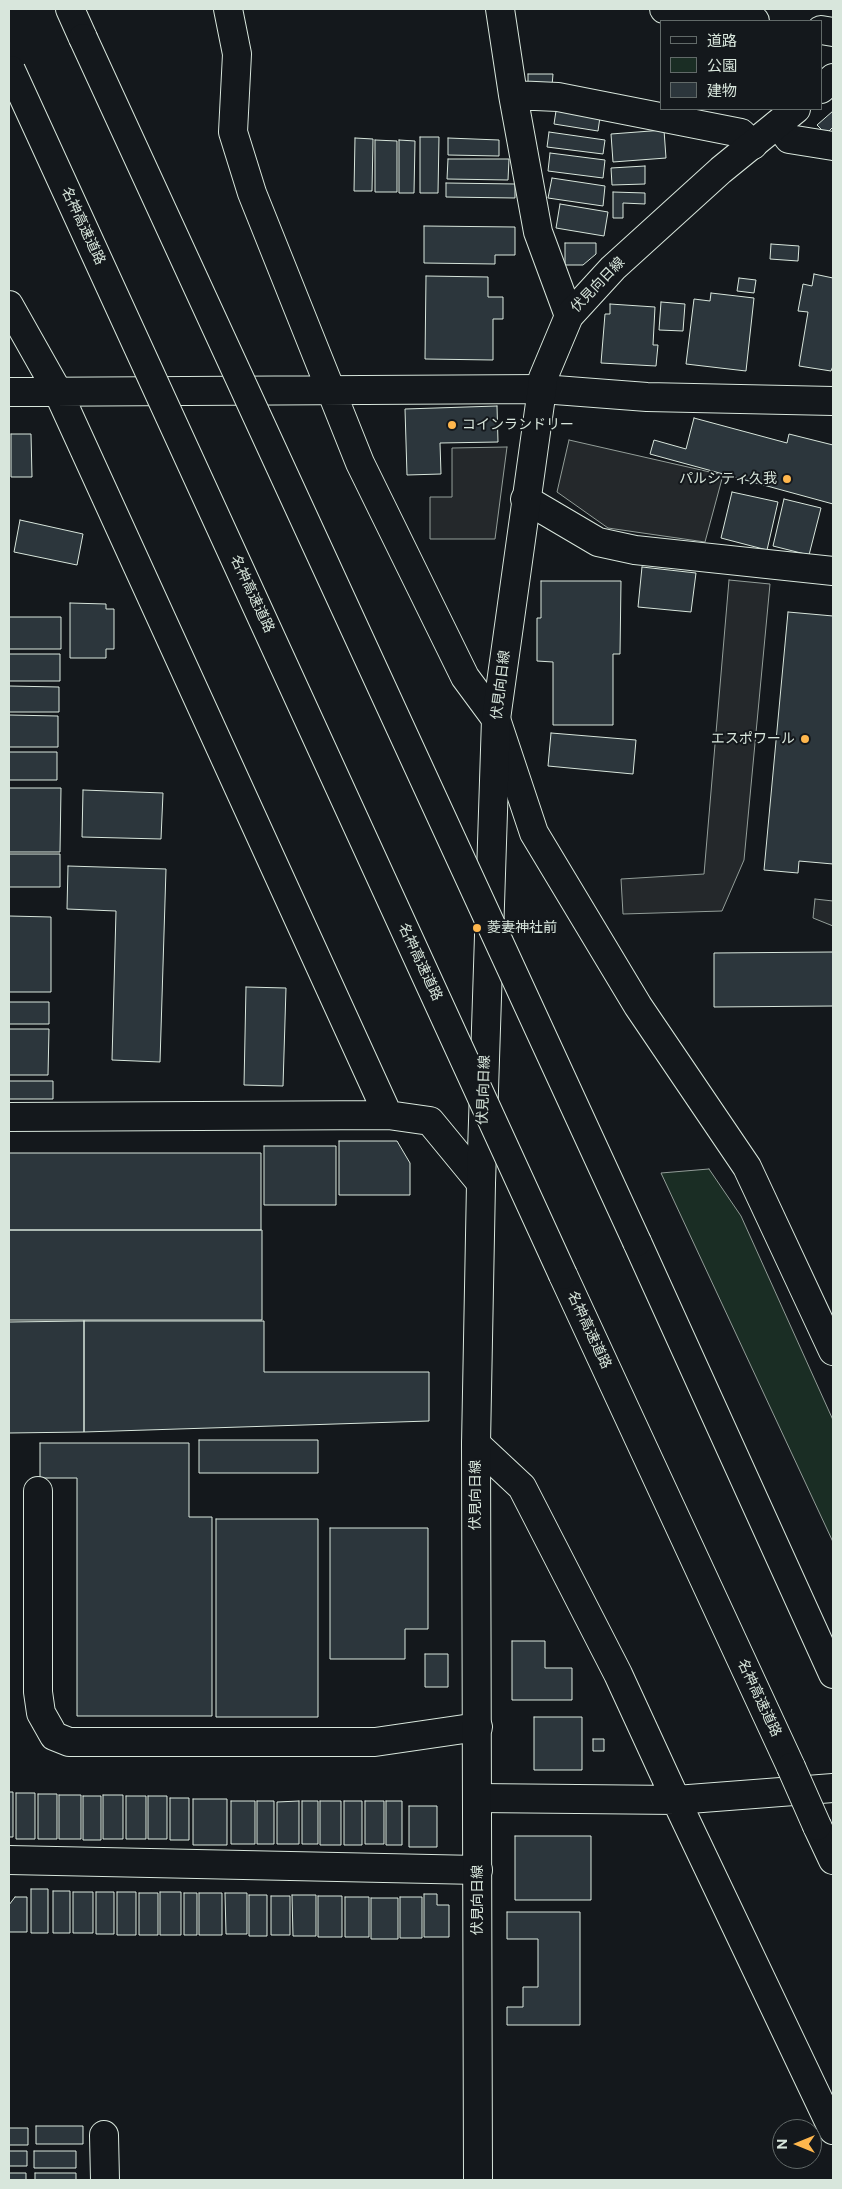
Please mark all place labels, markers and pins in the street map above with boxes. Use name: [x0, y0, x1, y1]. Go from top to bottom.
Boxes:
place label: コインランドリー: [462, 417, 574, 433]
marker: コインランドリー: [446, 419, 458, 431]
place label: パルシティ久我: [679, 471, 777, 487]
marker: パルシティ久我: [781, 473, 793, 485]
place label: エスポワール: [711, 731, 795, 747]
marker: エスポワール: [799, 733, 811, 745]
place label: 菱妻神社前: [487, 920, 557, 936]
marker: 菱妻神社前: [471, 922, 483, 934]

